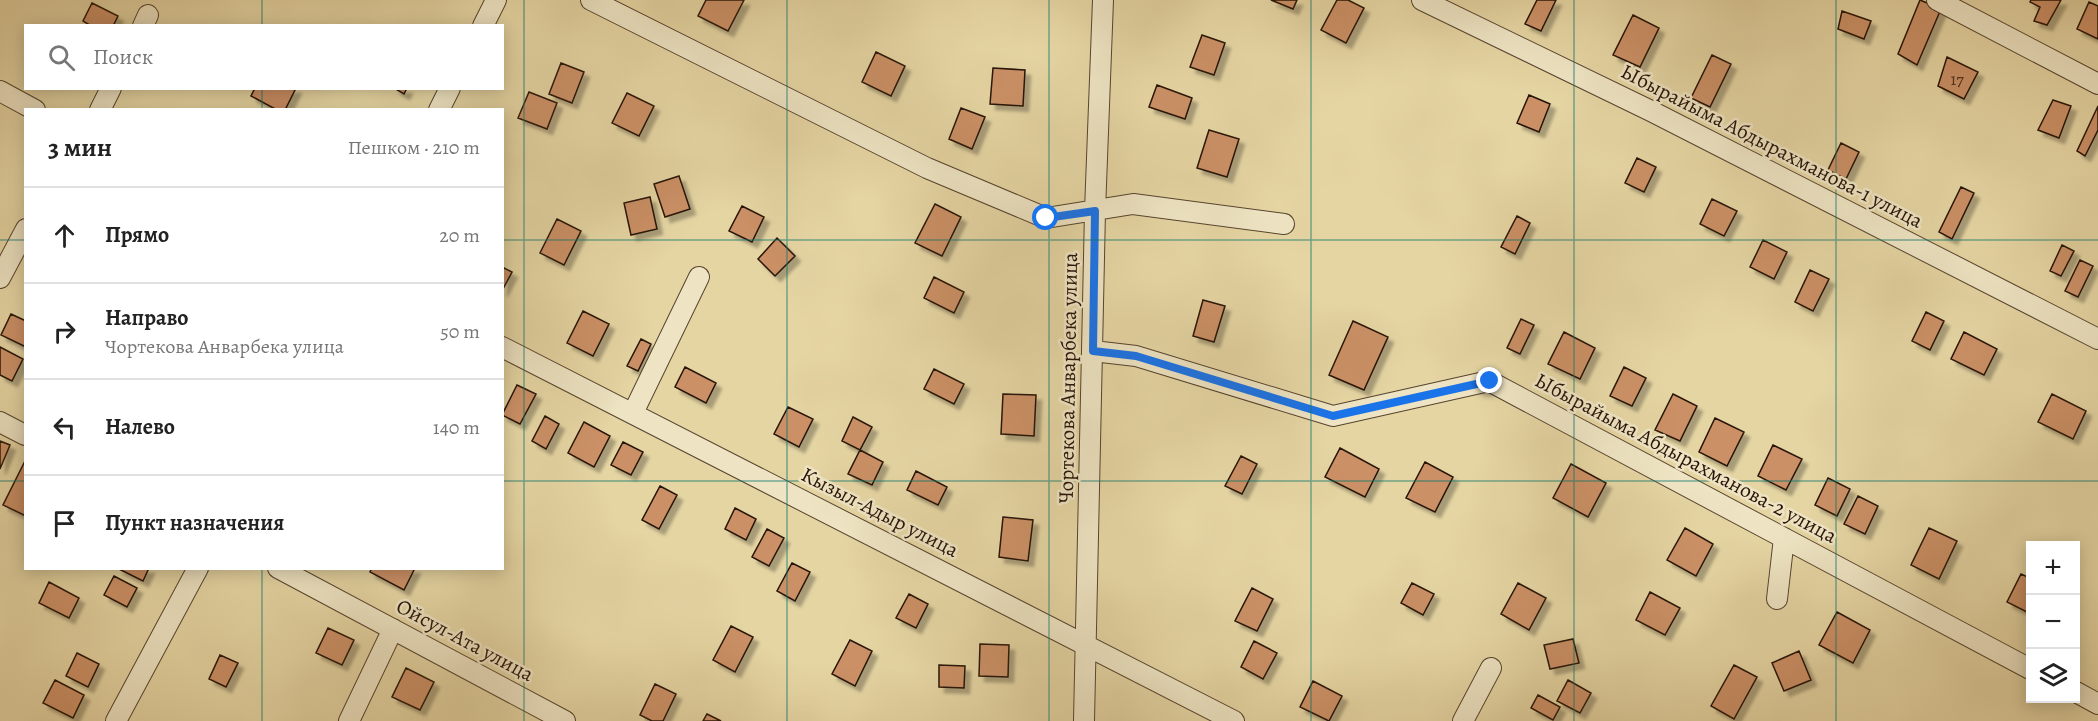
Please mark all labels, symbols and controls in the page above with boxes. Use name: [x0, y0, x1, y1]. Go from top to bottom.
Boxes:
search box: [24, 24, 504, 90]
icon: search: [45, 41, 78, 74]
text: Поиск: [93, 42, 153, 72]
street label: Ыбырайыма Абдырахманова-1 улица: [1616, 57, 1928, 235]
house number: 17: [1950, 67, 1964, 91]
text: 3 мин: [48, 130, 112, 165]
text: Пешком · 210 m: [348, 134, 480, 161]
route start: [1032, 204, 1058, 230]
icon: ahead: [48, 219, 81, 252]
text: Прямо: [105, 220, 169, 250]
text: 20 m: [439, 222, 480, 249]
street label: Чортекова Анварбека улица: [1052, 252, 1084, 504]
text: Направо: [105, 303, 188, 333]
icon: right: [48, 315, 81, 348]
text: 50 m: [440, 318, 480, 345]
text: Чортекова Анварбека улица: [105, 333, 344, 360]
street label: Ыбырайыма Абдырахманова-2 улица: [1530, 366, 1842, 550]
route end: [1476, 367, 1502, 393]
icon: left: [48, 411, 81, 444]
text: Налево: [105, 412, 175, 442]
text: 140 m: [433, 414, 480, 441]
street label: Кызыл-Адыр улица: [796, 460, 964, 564]
icon: arrive: [48, 507, 81, 540]
text: Пункт назначения: [105, 508, 284, 538]
map controls: [2026, 541, 2080, 703]
button: +: [2026, 541, 2080, 595]
street label: Ойсул-Ата улица: [391, 592, 539, 688]
button: −: [2026, 595, 2080, 649]
button: layers: [2026, 649, 2080, 703]

